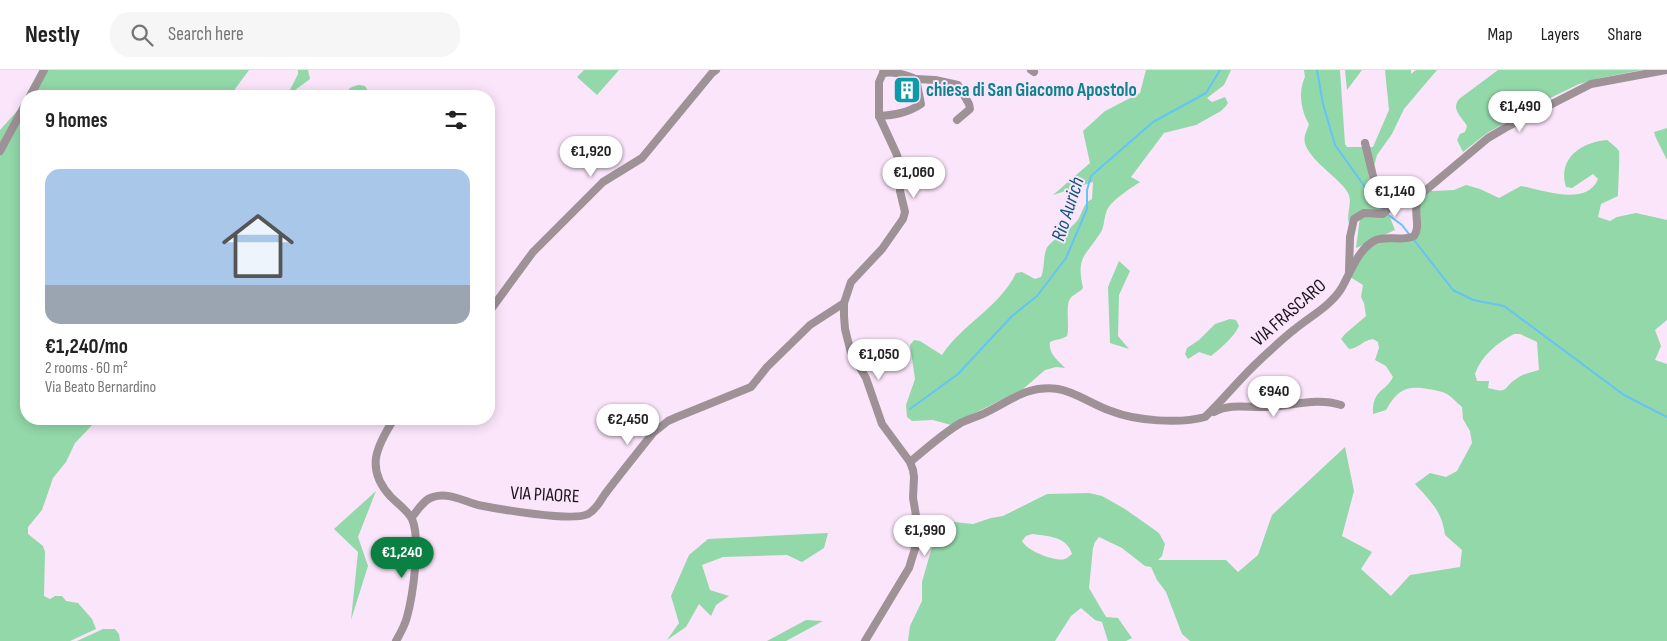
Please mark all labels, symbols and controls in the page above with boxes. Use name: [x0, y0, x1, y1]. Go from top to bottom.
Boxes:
search box: [110, 12, 460, 57]
text: Nestly: [25, 20, 80, 49]
icon: search: [128, 21, 156, 49]
text: Search here: [168, 23, 244, 46]
text: Map: [1488, 24, 1513, 45]
text: Layers: [1541, 24, 1580, 45]
text: Share: [1608, 24, 1642, 45]
building icon: chiesa di San Giacomo Apostolo: [892, 75, 922, 105]
place label: chiesa di San Giacomo Apostolo: [926, 79, 1137, 102]
pin: €1,490: [1479, 90, 1561, 133]
text: €1,490: [1499, 97, 1541, 116]
icon: filters: [442, 106, 470, 134]
text: 9 homes: [45, 108, 108, 133]
pin: €1,920: [550, 136, 632, 178]
text: €1,920: [571, 142, 611, 161]
pin: €1,060: [873, 156, 955, 199]
text: €1,060: [893, 163, 935, 182]
water label: Rio Aurich: [1046, 174, 1090, 244]
pin: €1,140: [1354, 176, 1436, 218]
text: €1,140: [1375, 182, 1415, 201]
icon: home: [213, 201, 303, 291]
street label: VIA FRASCARO: [1247, 274, 1331, 352]
text: €1,240/mo: [45, 334, 128, 359]
pin: €1,050: [838, 338, 920, 381]
text: €1,050: [859, 345, 899, 364]
text: 2 rooms · 60 m²: [45, 359, 128, 378]
pin: €940: [1244, 376, 1304, 418]
text: Via Beato Bernardino: [45, 378, 156, 397]
text: €940: [1259, 382, 1289, 401]
pin: €2,450: [587, 404, 669, 446]
text: €2,450: [607, 410, 649, 429]
street label: VIA PIAORE: [510, 482, 580, 508]
pin: €1,990: [884, 514, 966, 557]
text: €1,990: [904, 521, 946, 540]
pin: €1,240: [361, 536, 443, 579]
text: €1,240: [382, 543, 422, 562]

